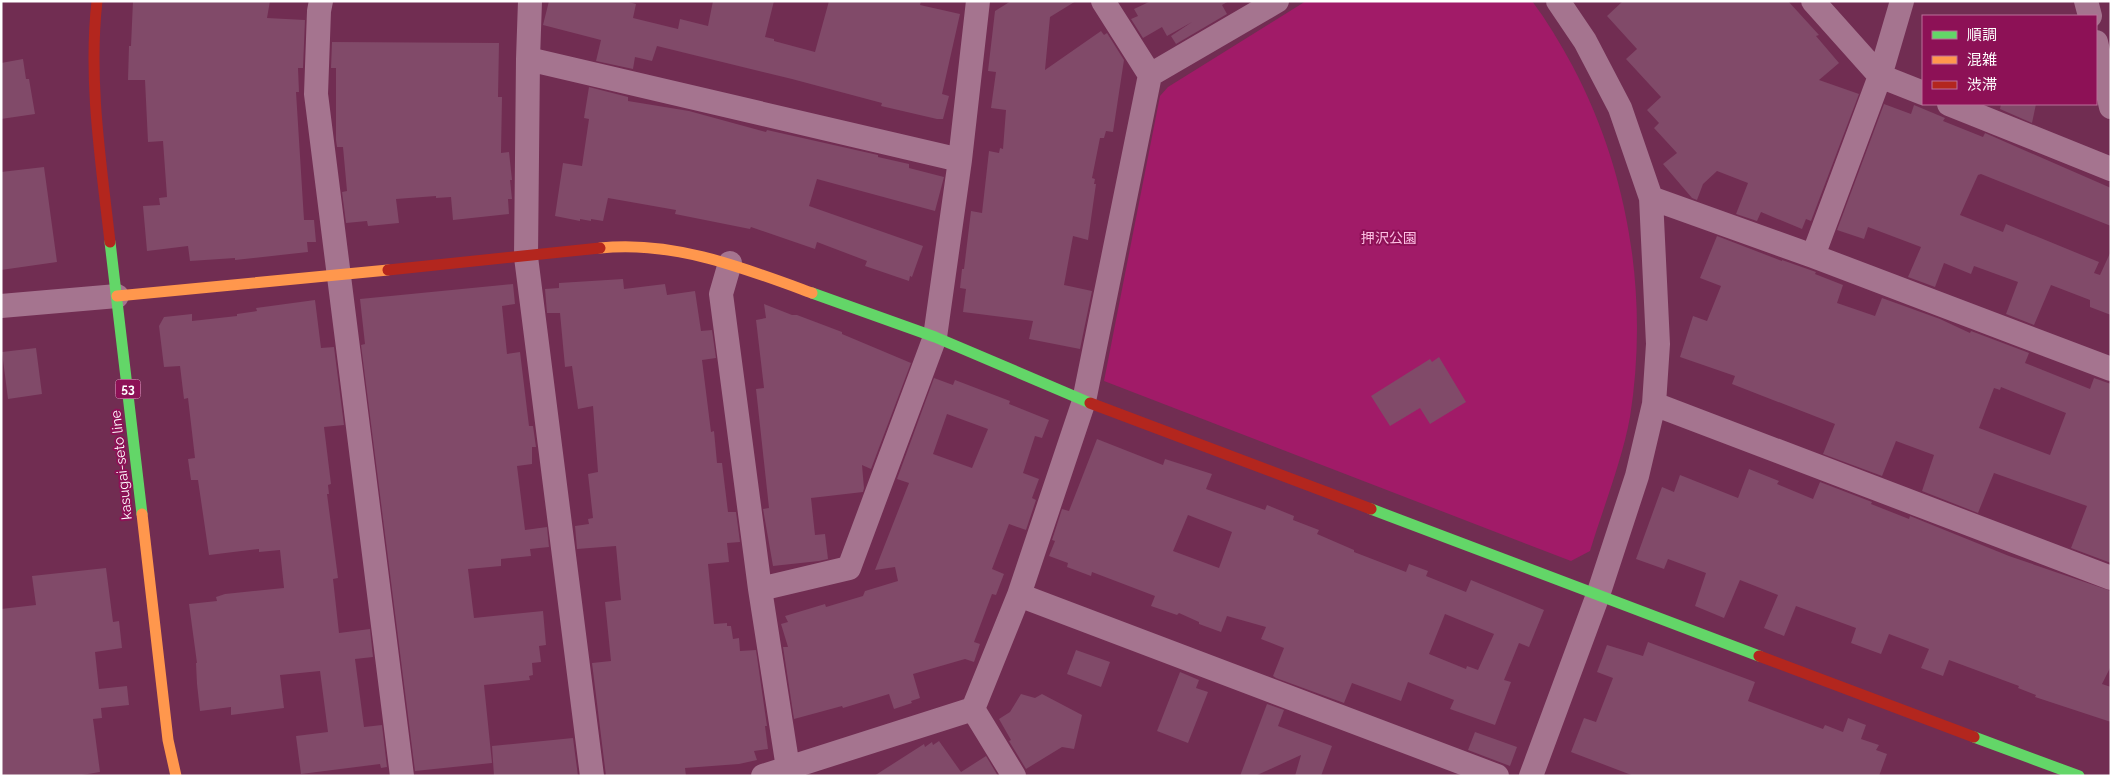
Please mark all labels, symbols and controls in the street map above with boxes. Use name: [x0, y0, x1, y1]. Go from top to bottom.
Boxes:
legend: [1922, 15, 2097, 105]
text: 順調: [1967, 26, 1997, 44]
text: 混雑: [1967, 51, 1997, 69]
text: 渋滞: [1967, 76, 1997, 94]
park label: 押沢公園: [1361, 230, 1417, 246]
road number: 53: [116, 379, 140, 398]
street label: kasugai-seto line: [107, 409, 135, 521]

